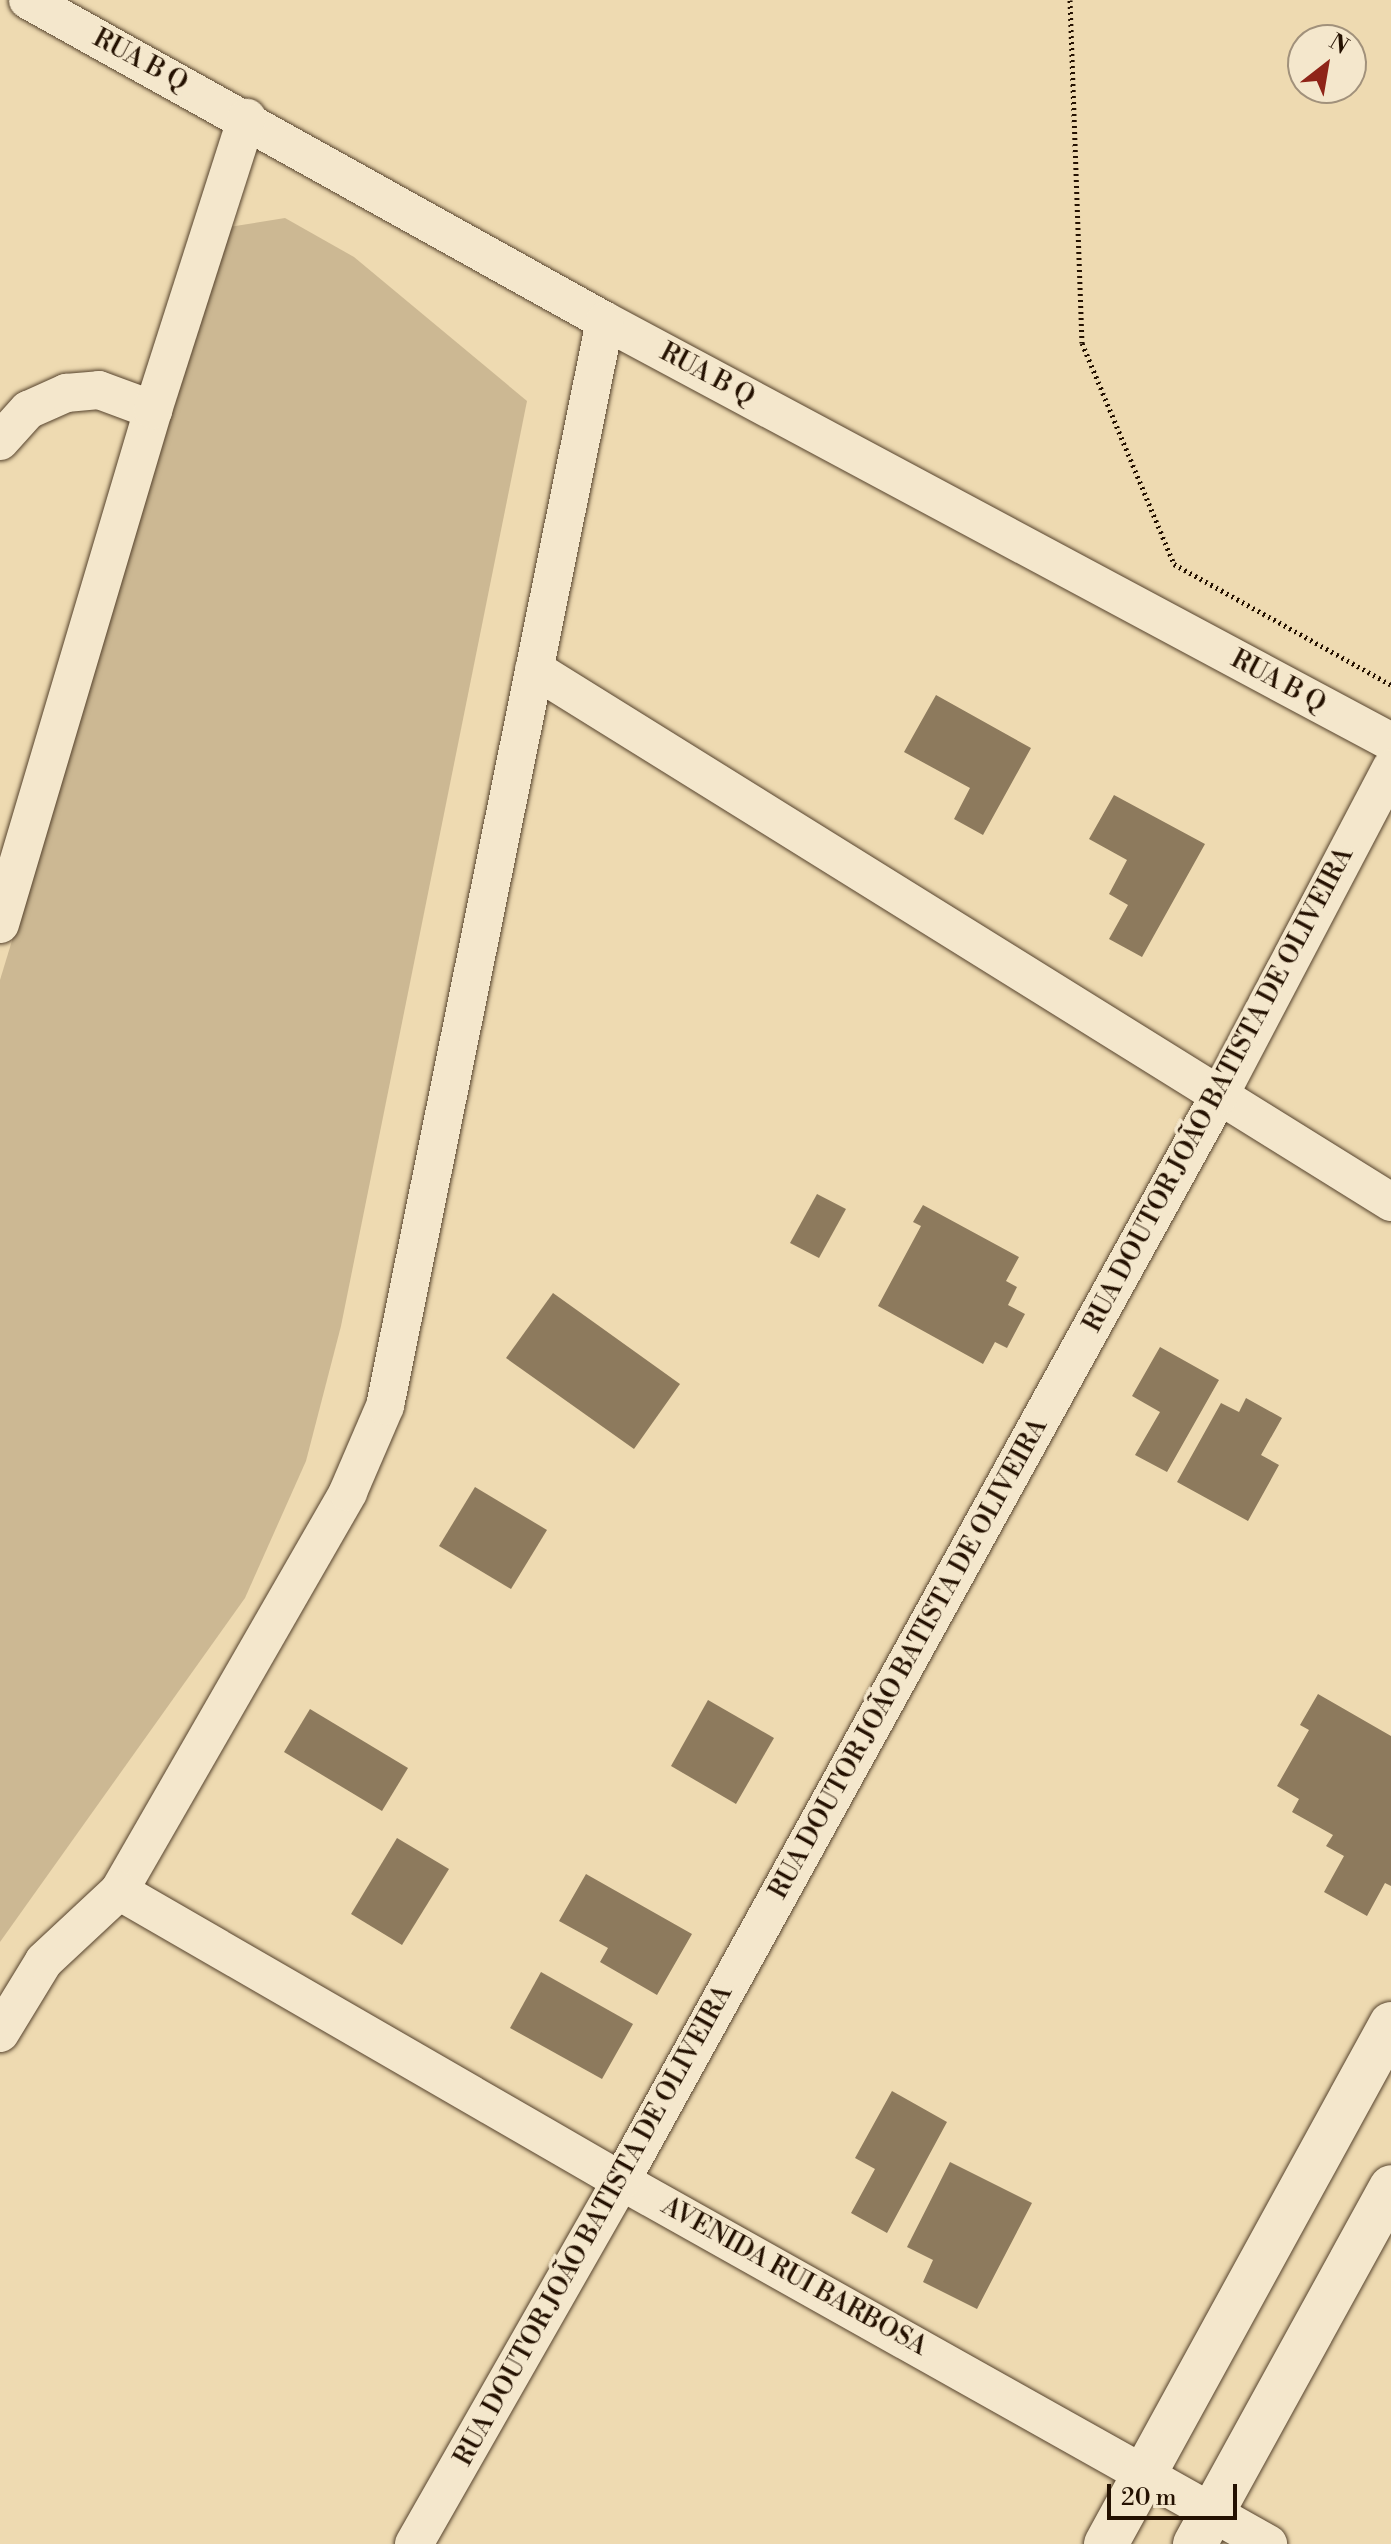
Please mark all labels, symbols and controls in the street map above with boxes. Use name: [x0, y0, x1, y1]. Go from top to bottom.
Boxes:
street label: RUA B Q: [87, 23, 193, 99]
north arrow: [1287, 24, 1367, 104]
text: N: [1324, 29, 1353, 61]
street label: RUA B Q: [654, 337, 760, 413]
street label: RUA B Q: [1225, 644, 1331, 720]
street label: RUA DOUTOR JOÃO BATISTA DE OLIVEIRA: [1077, 842, 1361, 1338]
street label: RUA DOUTOR JOÃO BATISTA DE OLIVEIRA: [763, 1413, 1055, 1905]
street label: RUA DOUTOR JOÃO BATISTA DE OLIVEIRA: [448, 1980, 740, 2472]
street label: AVENIDA RUI BARBOSA: [656, 2191, 932, 2363]
scale bar: [1111, 2468, 1241, 2518]
text: 20 m: [1121, 2483, 1177, 2513]

